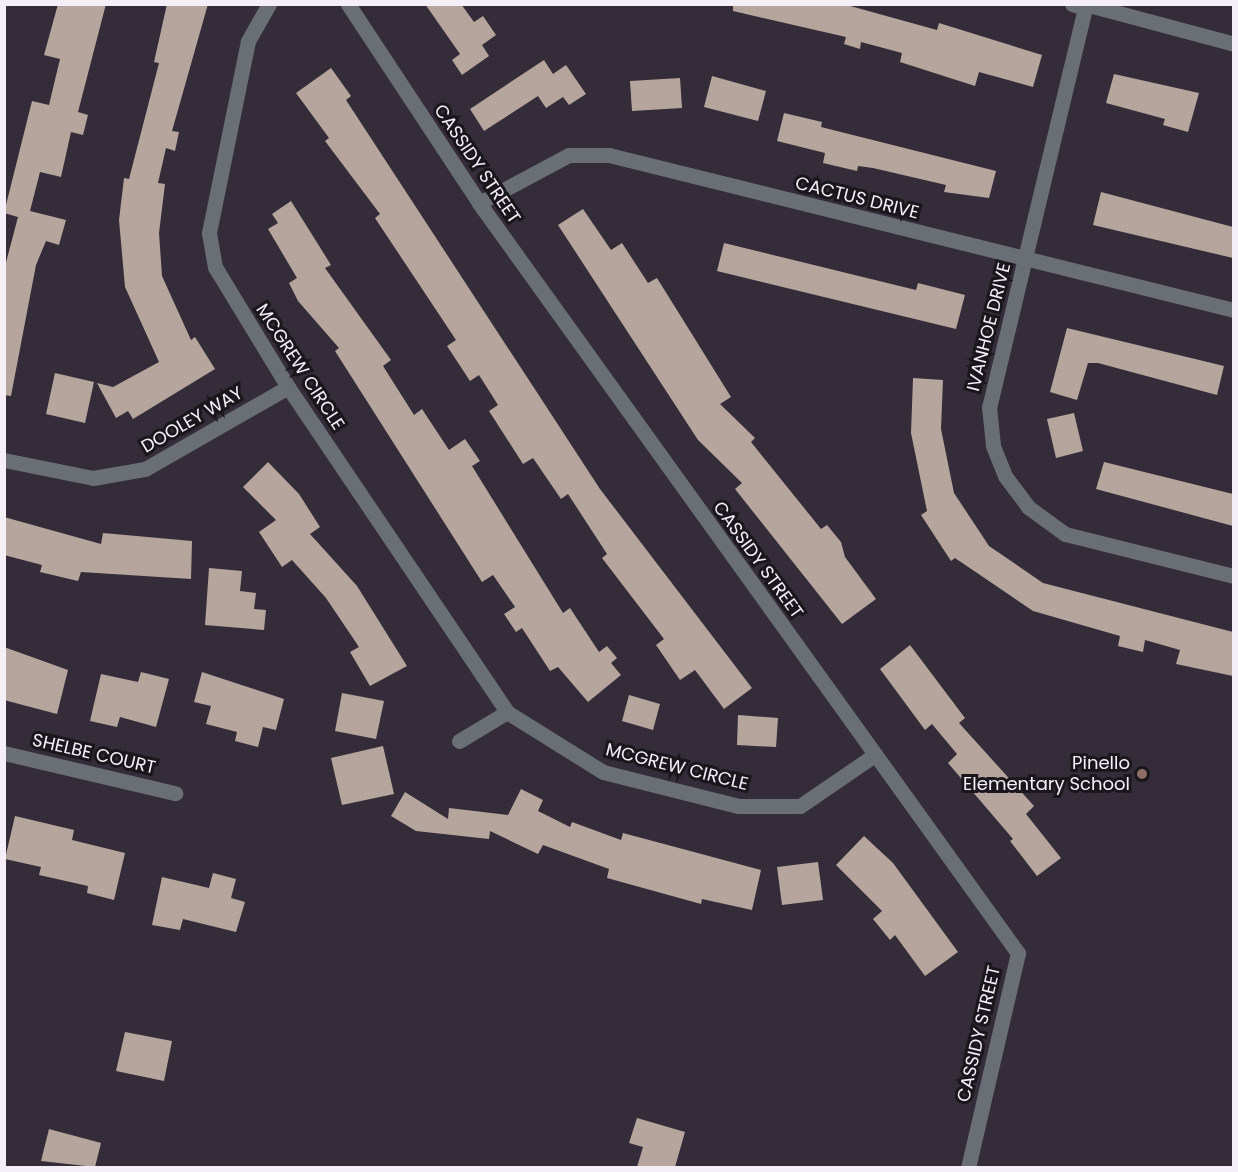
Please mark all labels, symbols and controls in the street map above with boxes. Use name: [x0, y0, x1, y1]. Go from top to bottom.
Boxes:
street label: CASSIDY STREET: [429, 100, 525, 228]
street label: CACTUS DRIVE: [793, 172, 921, 224]
street label: IVANHOE DRIVE: [963, 261, 1015, 393]
street label: MCGREW CIRCLE: [251, 300, 349, 434]
street label: DOOLEY WAY: [137, 382, 247, 458]
street label: CASSIDY STREET: [708, 497, 808, 623]
street label: SHELBE COURT: [30, 729, 158, 779]
street label: MCGREW CIRCLE: [603, 739, 751, 795]
place label: Pinello Elementary School: [963, 753, 1130, 795]
marker: Pinello Elementary School: [1135, 767, 1149, 781]
street label: CASSIDY STREET: [953, 964, 1005, 1104]

